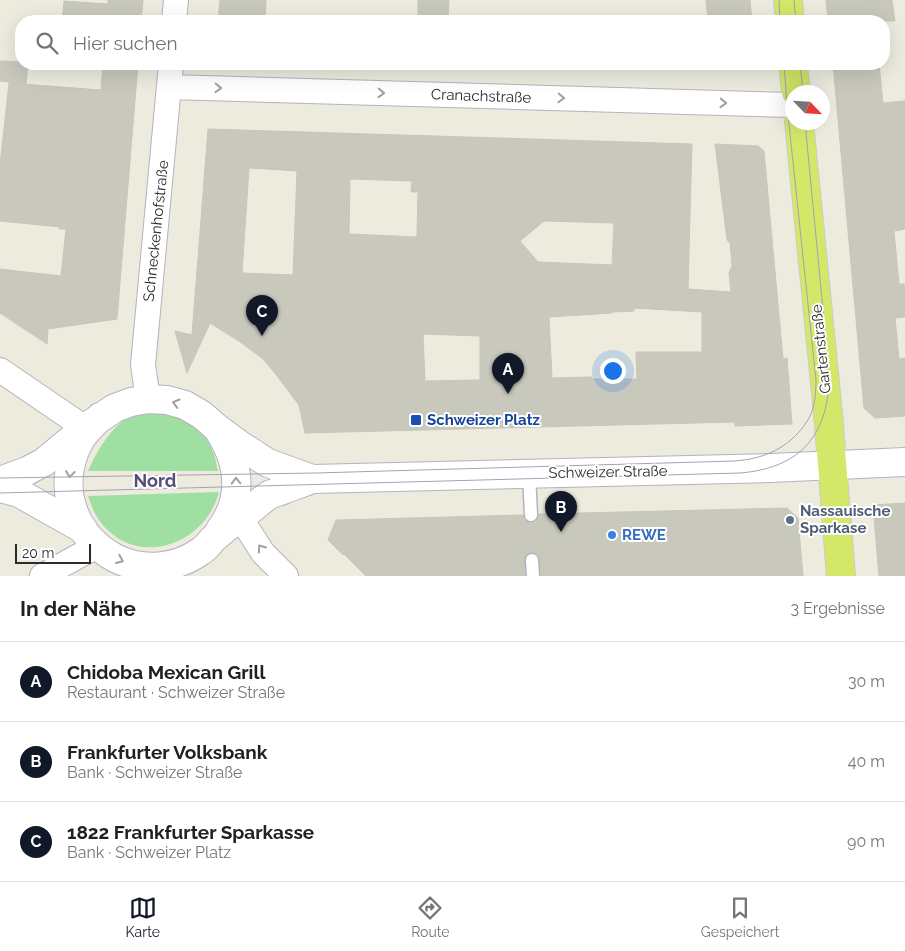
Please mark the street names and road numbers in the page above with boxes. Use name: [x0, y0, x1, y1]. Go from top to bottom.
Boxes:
street label: Cranachstraße: [431, 85, 532, 107]
street label: Schneckenhofstraße: [140, 159, 172, 303]
street label: Gartenstraße: [807, 303, 835, 394]
street label: Schweizer Straße: [548, 462, 668, 482]

